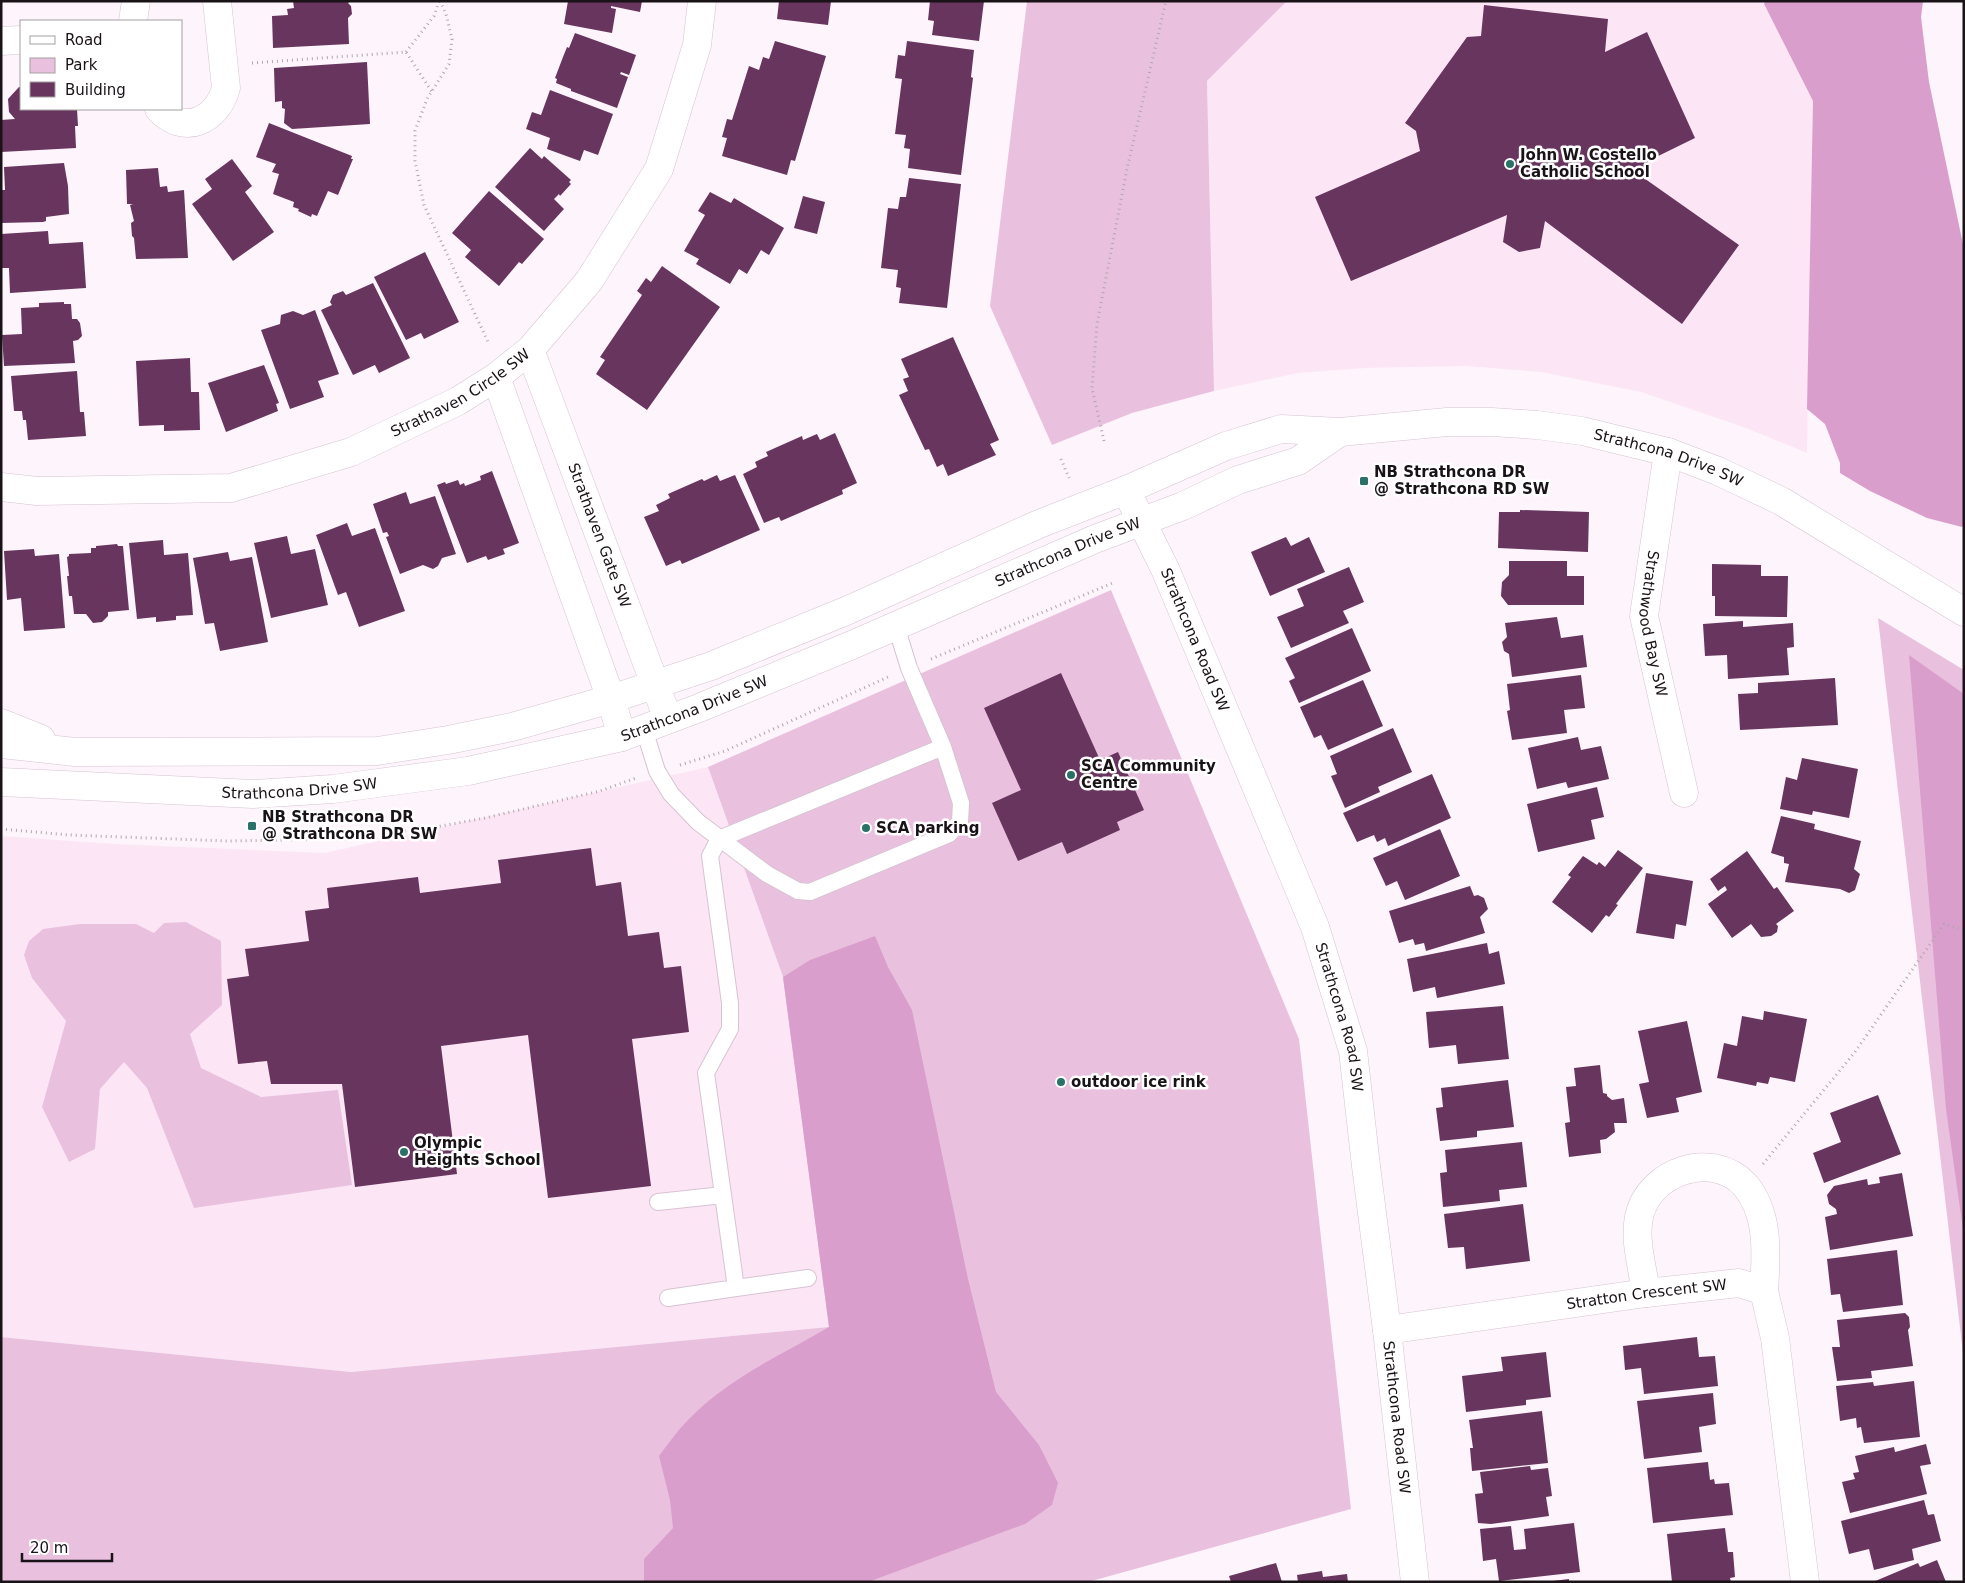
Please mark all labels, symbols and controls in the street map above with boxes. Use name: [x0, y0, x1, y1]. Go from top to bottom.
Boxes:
legend: [20, 20, 182, 110]
text: Road: [65, 31, 103, 49]
text: Park: [65, 56, 98, 74]
text: Building: [65, 81, 126, 99]
place label: John W. Costello Catholic School: [1519, 146, 1657, 181]
marker: John W. Costello Catholic School: [1504, 158, 1516, 170]
street label: Strathaven Circle SW: [388, 345, 533, 441]
street label: Strathcona Drive SW: [1592, 425, 1746, 491]
street label: Strathaven Gate SW: [564, 461, 635, 610]
place label: NB Strathcona DR @ Strathcona RD SW: [1374, 463, 1550, 498]
marker: NB Strathcona DR @ Strathcona RD SW: [1358, 475, 1370, 487]
street label: Strathcona Drive SW: [992, 514, 1143, 591]
street label: Strathwood Bay SW: [1635, 549, 1671, 699]
street label: Strathcona Road SW: [1157, 565, 1233, 715]
street label: Strathcona Drive SW: [618, 672, 771, 746]
place label: SCA Community Centre: [1081, 757, 1216, 792]
marker: SCA Community Centre: [1065, 769, 1077, 781]
street label: Strathcona Drive SW: [221, 774, 379, 803]
place label: NB Strathcona DR @ Strathcona DR SW: [262, 808, 438, 843]
place label: SCA parking: [876, 819, 979, 837]
marker: NB Strathcona DR @ Strathcona DR SW: [246, 820, 258, 832]
marker: SCA parking: [860, 822, 872, 834]
street label: Strathcona Road SW: [1311, 940, 1367, 1093]
place label: outdoor ice rink: [1071, 1073, 1207, 1091]
marker: outdoor ice rink: [1055, 1076, 1067, 1088]
place label: Olympic Heights School: [414, 1134, 541, 1169]
marker: Olympic Heights School: [398, 1146, 410, 1158]
street label: Stratton Crescent SW: [1565, 1275, 1728, 1313]
street label: Strathcona Road SW: [1379, 1340, 1414, 1495]
scale bar: [22, 1530, 112, 1562]
text: 20 m: [30, 1539, 68, 1557]

